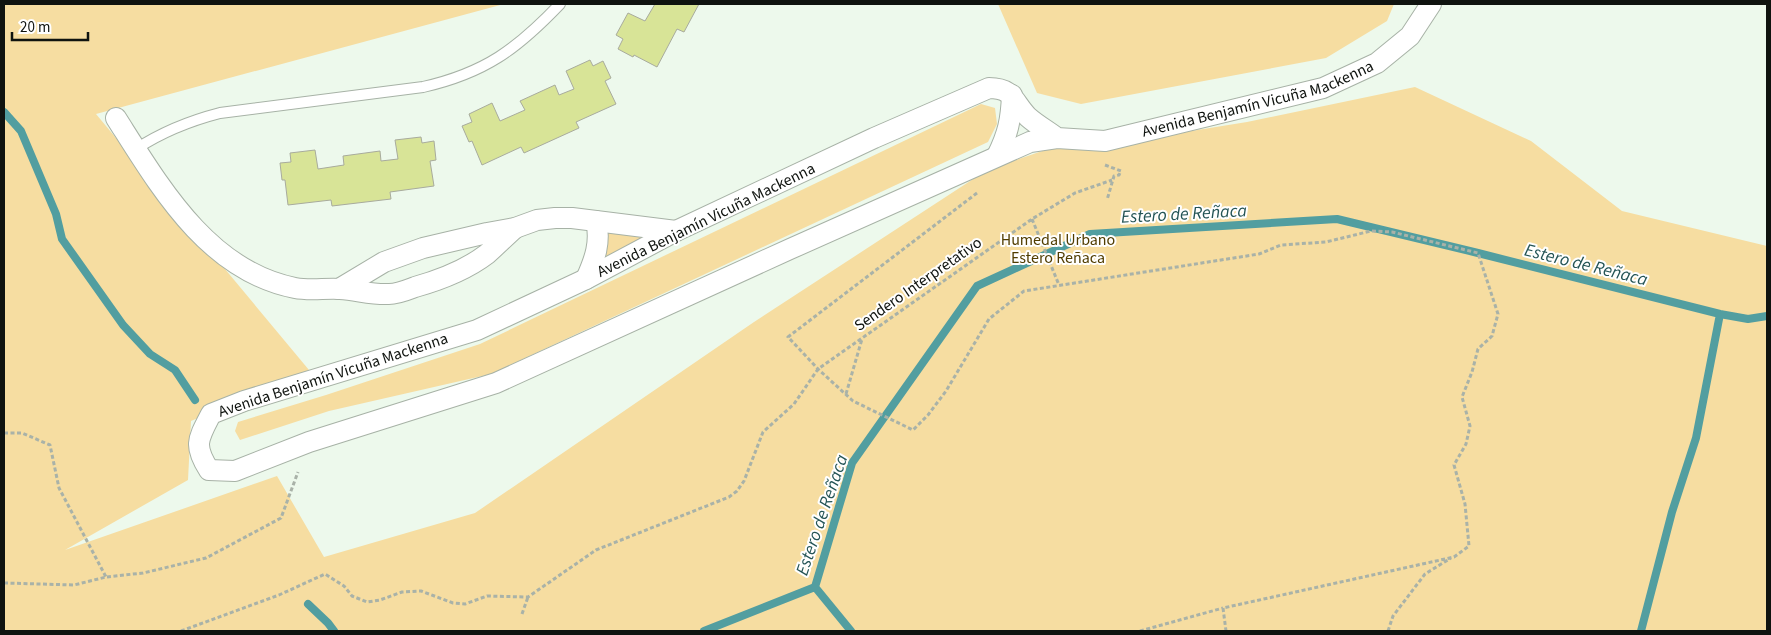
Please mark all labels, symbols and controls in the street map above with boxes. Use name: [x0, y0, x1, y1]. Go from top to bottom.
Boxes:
scale bar: [12, 10, 89, 42]
text: 20 m: [20, 17, 50, 38]
street label: Avenida Benjamín Vicuña Mackenna: [1140, 55, 1377, 143]
street label: Avenida Benjamín Vicuña Mackenna: [593, 157, 819, 283]
water label: Estero de Reñaca: [1120, 198, 1248, 230]
park label: Humedal Urbano Estero Reñaca: [1001, 229, 1115, 269]
street label: Sendero Interpretativo: [850, 232, 986, 336]
water label: Estero de Reñaca: [1522, 238, 1651, 292]
street label: Avenida Benjamín Vicuña Mackenna: [215, 327, 451, 423]
water label: Estero de Reñaca: [790, 451, 854, 579]

